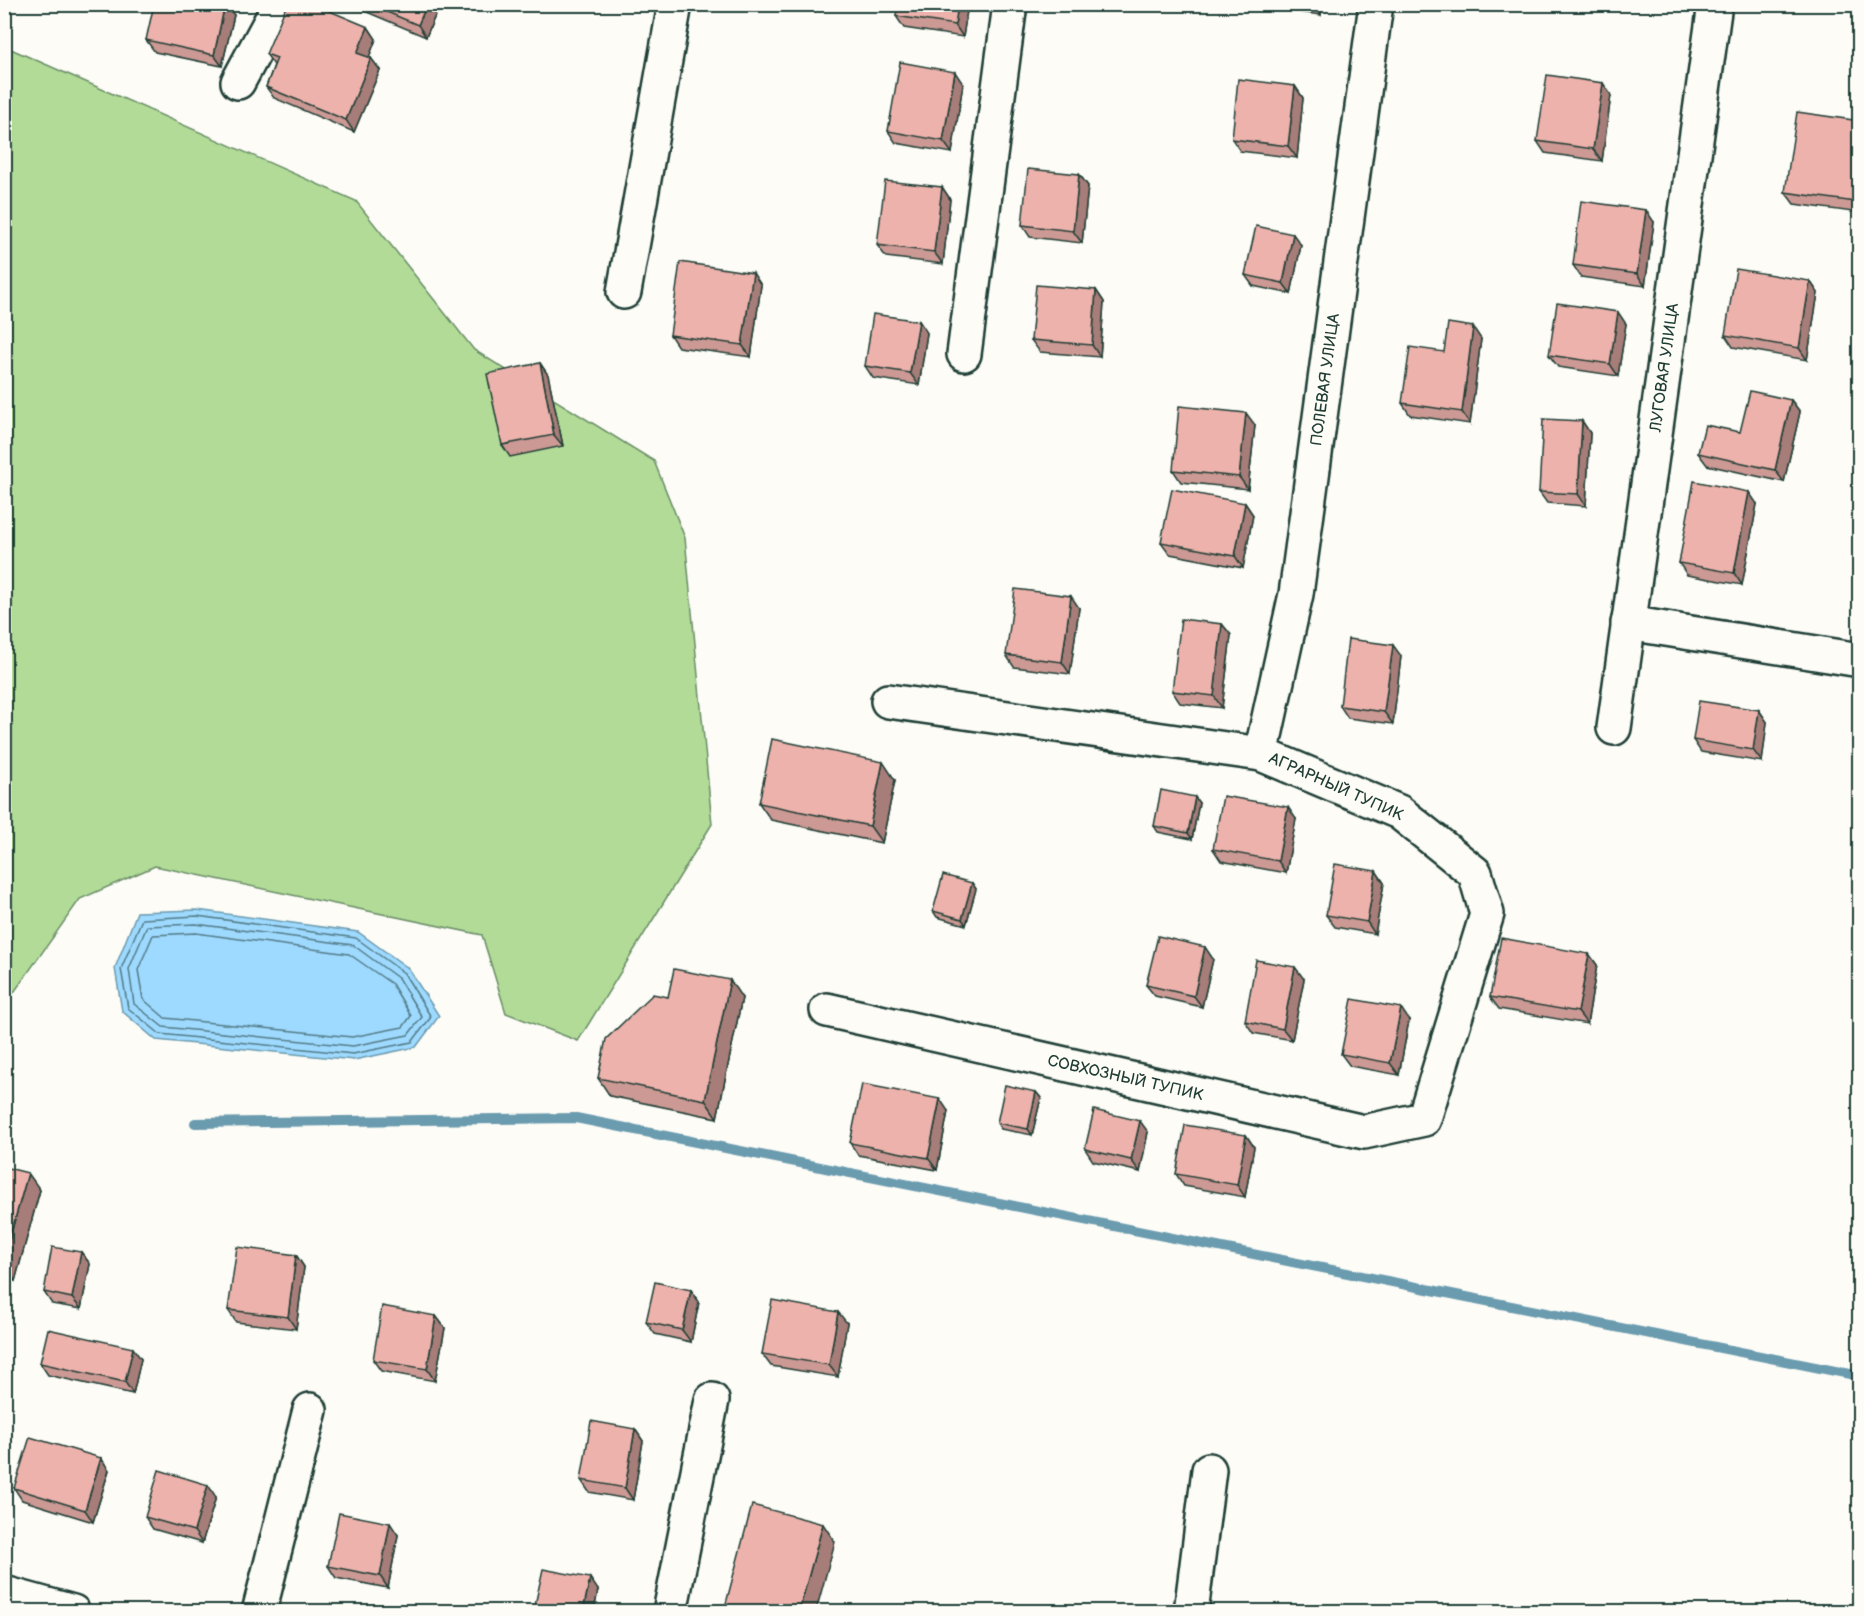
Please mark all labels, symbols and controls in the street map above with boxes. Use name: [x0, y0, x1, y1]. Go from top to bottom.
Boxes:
street label: ЛУГОВАЯ УЛИЦА: [1646, 302, 1683, 434]
street label: ПОЛЕВАЯ УЛИЦА: [1307, 312, 1343, 447]
street label: АГРАРНЫЙ ТУПИК: [1265, 748, 1407, 825]
street label: СОВХОЗНЫЙ ТУПИК: [1046, 1051, 1206, 1105]

